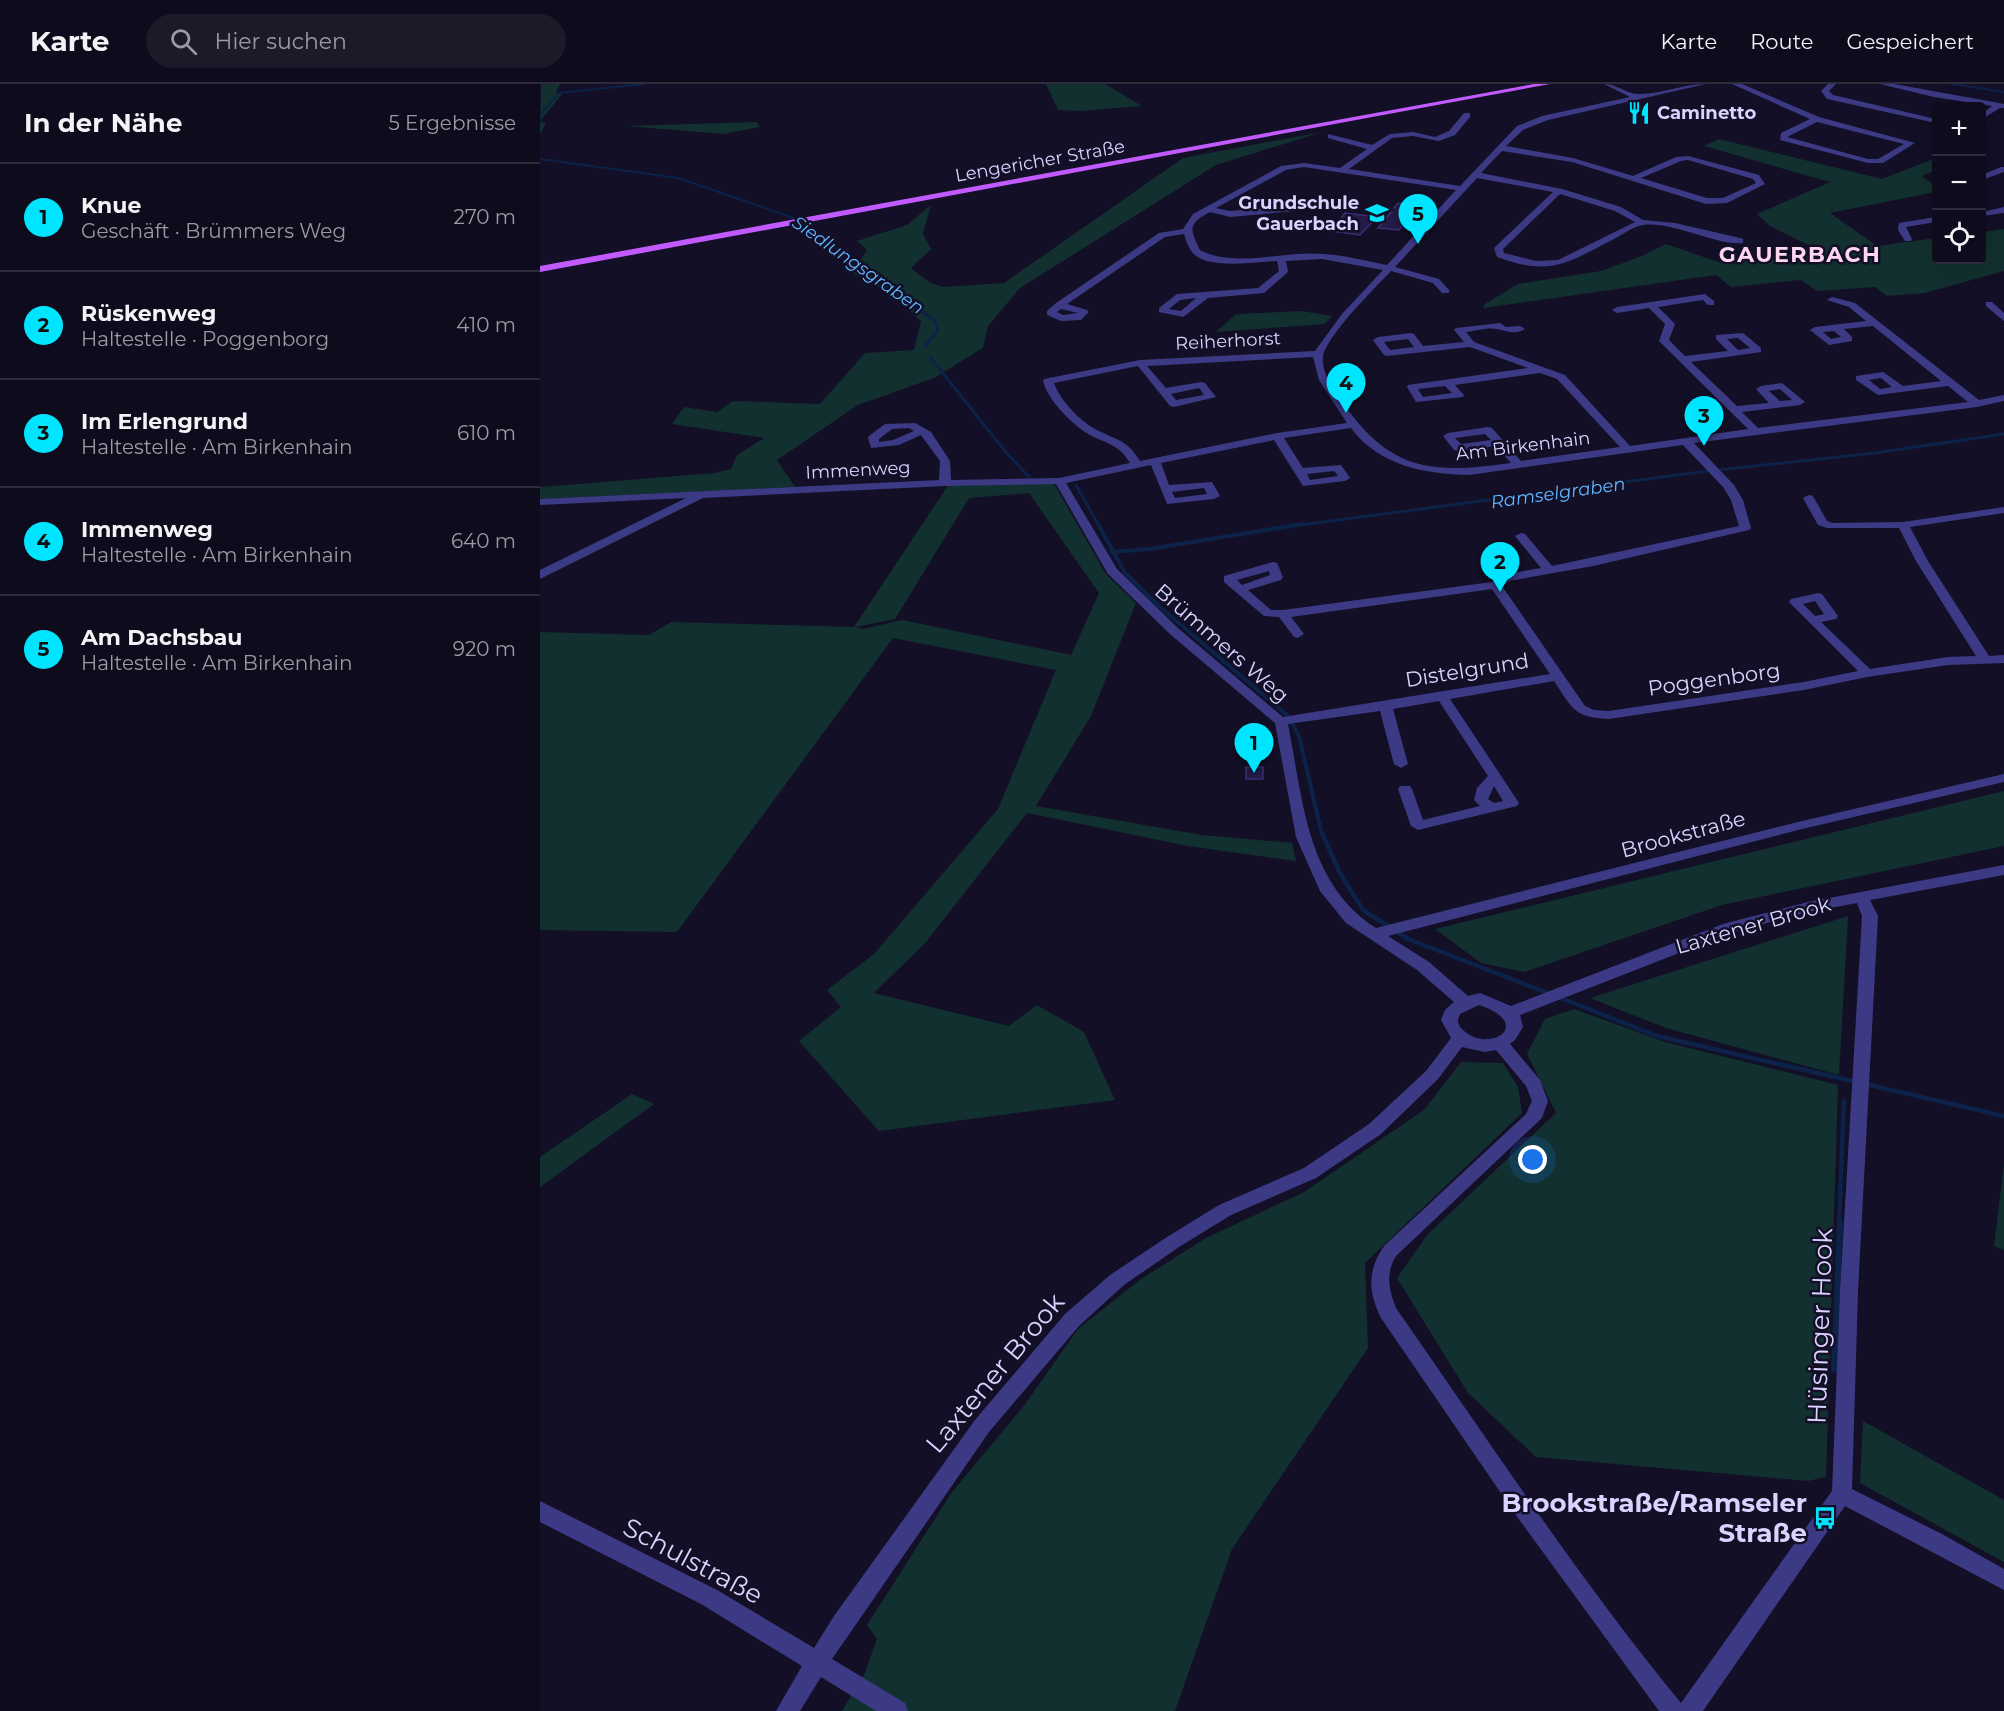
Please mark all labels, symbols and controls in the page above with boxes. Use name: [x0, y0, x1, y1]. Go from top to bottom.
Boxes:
search box: [146, 14, 566, 68]
text: Karte: [30, 24, 110, 58]
icon: search: [167, 25, 200, 58]
text: Hier suchen: [215, 28, 347, 55]
text: Karte: [1661, 29, 1717, 54]
text: Route: [1750, 29, 1813, 54]
text: Gespeichert: [1846, 29, 1974, 54]
restaurant icon: Caminetto: [1626, 100, 1652, 126]
place label: Caminetto: [1657, 102, 1756, 124]
map controls: [1932, 102, 1986, 264]
button: +: [1932, 102, 1986, 156]
text: In der Nähe: [24, 107, 182, 139]
text: 5 Ergebnisse: [388, 111, 516, 135]
street label: Lengericher Straße: [953, 135, 1127, 187]
button: −: [1932, 156, 1986, 210]
text: Knue: [81, 192, 141, 219]
place label: Grundschule Gauerbach: [1238, 192, 1359, 235]
pin: 5: [1398, 194, 1438, 244]
school or university icon: Grundschule Gauerbach: [1364, 200, 1390, 226]
text: 1: [40, 205, 47, 229]
text: 270 m: [454, 205, 516, 229]
button: locate: [1932, 210, 1986, 264]
water label: Siedlungsgraben: [788, 211, 928, 319]
text: Geschäft · Brümmers Weg: [81, 219, 346, 243]
district label: GAUERBACH: [1719, 241, 1881, 268]
text: Rüskenweg: [81, 300, 216, 327]
text: 2: [38, 313, 49, 337]
text: 410 m: [456, 313, 516, 337]
text: Haltestelle · Poggenborg: [81, 327, 329, 351]
street label: Reiherhorst: [1175, 327, 1281, 355]
pin: 4: [1326, 364, 1366, 413]
pin: 3: [1684, 396, 1724, 446]
text: Im Erlengrund: [81, 408, 248, 435]
text: 3: [38, 421, 49, 445]
text: 610 m: [457, 421, 516, 445]
street label: Am Birkenhain: [1454, 427, 1592, 465]
text: Haltestelle · Am Birkenhain: [81, 435, 353, 459]
street label: Immenweg: [805, 456, 911, 484]
water label: Ramselgraben: [1489, 473, 1627, 513]
text: Immenweg: [81, 516, 213, 543]
text: 4: [37, 529, 50, 553]
text: 640 m: [451, 529, 516, 553]
pin: 2: [1480, 542, 1520, 592]
text: Haltestelle · Am Birkenhain: [81, 543, 353, 567]
street label: Brümmers Weg: [1150, 578, 1294, 708]
text: Am Dachsbau: [81, 624, 242, 651]
text: 5: [38, 637, 49, 661]
text: 920 m: [453, 637, 516, 661]
street label: Distelgrund: [1403, 648, 1531, 692]
text: Haltestelle · Am Birkenhain: [81, 651, 353, 675]
street label: Poggenborg: [1646, 657, 1782, 701]
pin: 1: [1234, 724, 1274, 773]
street label: Brookstraße: [1618, 805, 1748, 863]
street label: Laxtener Brook: [1672, 891, 1834, 959]
your location: [1518, 1145, 1547, 1174]
street label: Hüsinger Hook: [1801, 1227, 1839, 1424]
street label: Laxtener Brook: [919, 1286, 1071, 1459]
place label: Brookstraße/Ramseler Straße: [1502, 1487, 1807, 1549]
bus stop icon: Brookstraße/Ramseler Straße: [1812, 1505, 1838, 1531]
street label: Schulstraße: [618, 1511, 768, 1611]

